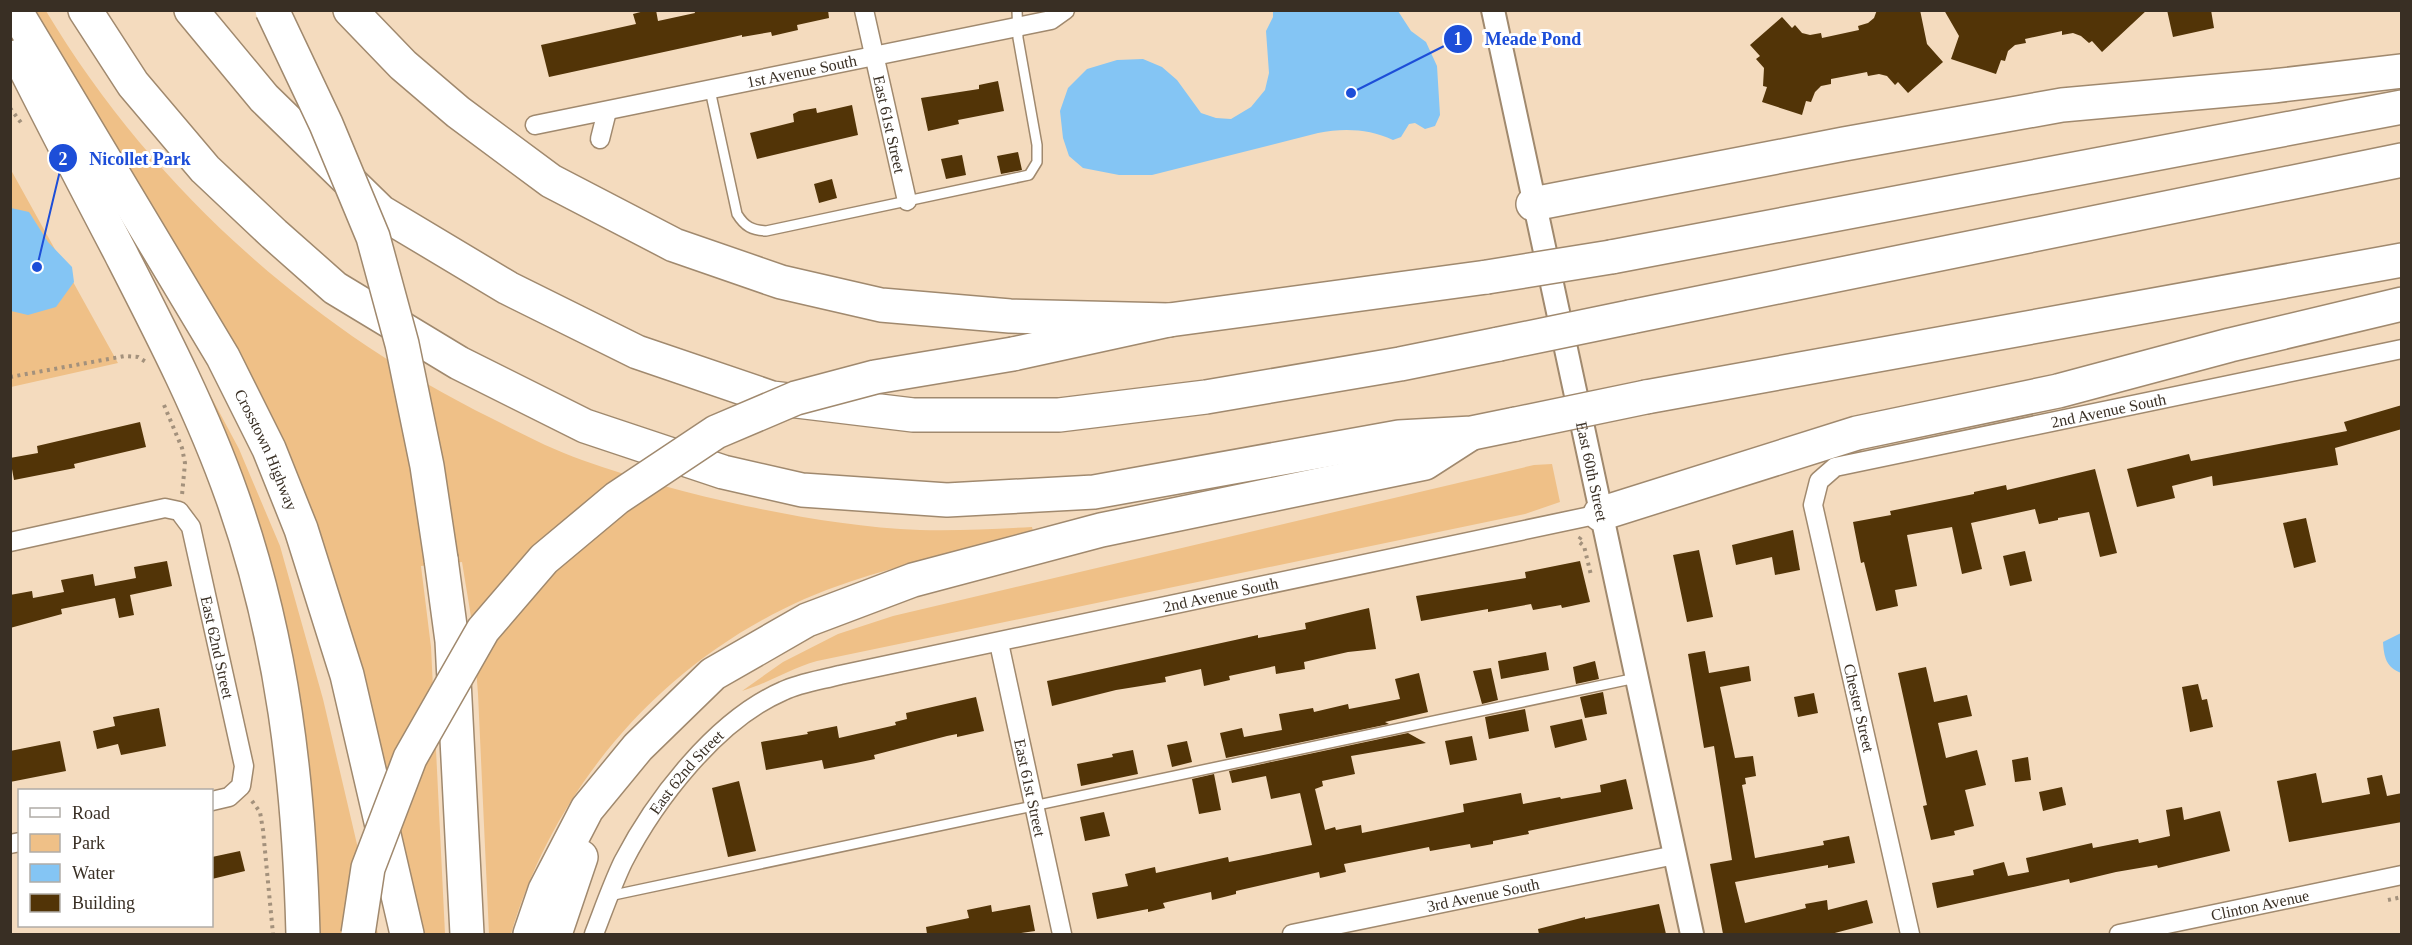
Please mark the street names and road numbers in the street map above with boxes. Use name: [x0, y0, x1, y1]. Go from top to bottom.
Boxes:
street label: 1st Avenue South: [745, 51, 858, 90]
street label: East 61st Street: [870, 74, 909, 175]
street label: Crosstown Highway: [232, 386, 301, 513]
street label: 2nd Avenue South: [2049, 390, 2167, 430]
street label: East 60th Street: [1573, 420, 1611, 523]
street label: 2nd Avenue South: [1161, 574, 1280, 615]
street label: East 62nd Street: [198, 594, 237, 701]
street label: Chester Street: [1841, 662, 1878, 754]
street label: East 62nd Street: [646, 726, 727, 817]
street label: East 61st Street: [1011, 737, 1049, 839]
street label: 3rd Avenue South: [1425, 875, 1541, 914]
street label: Clinton Avenue: [2209, 886, 2311, 923]

